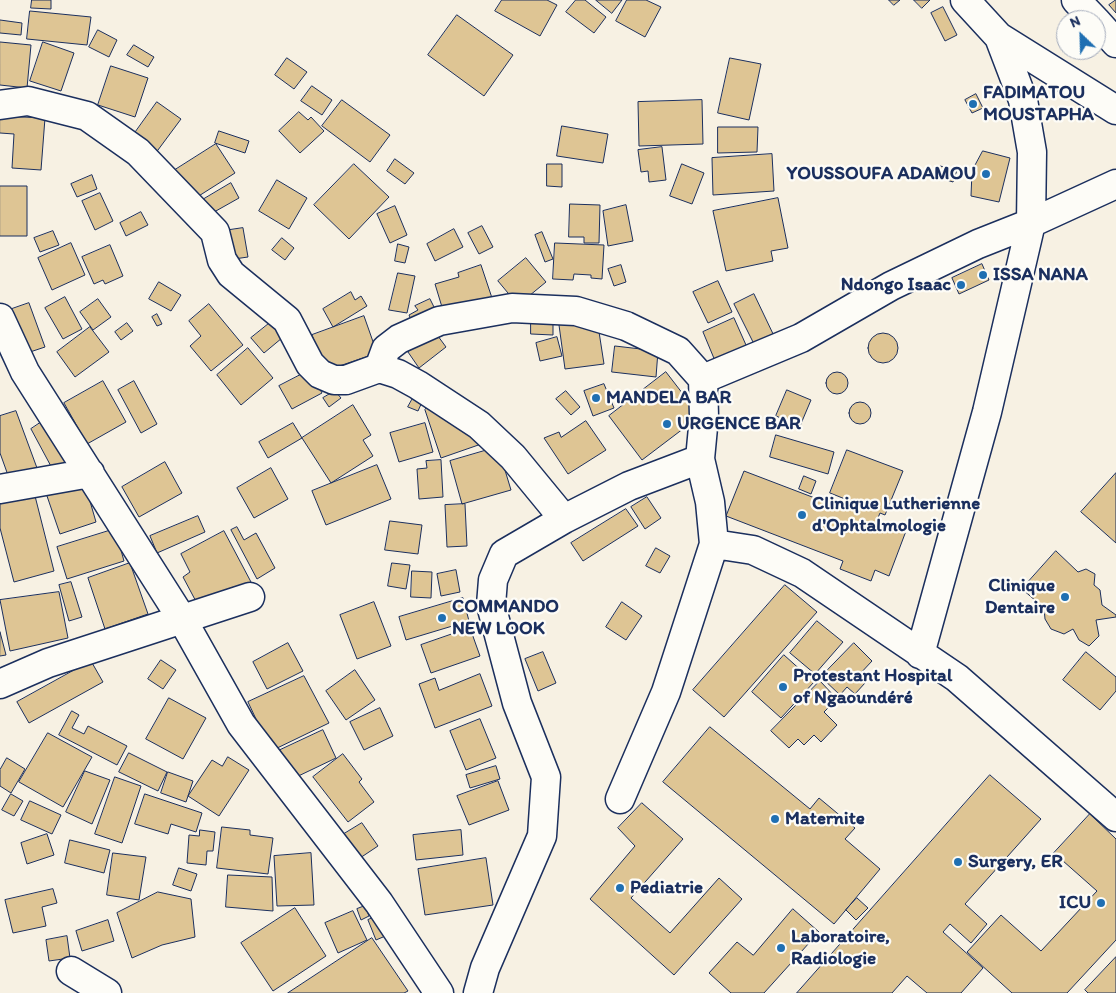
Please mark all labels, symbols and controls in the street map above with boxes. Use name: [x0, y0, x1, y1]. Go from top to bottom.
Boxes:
north arrow: [1056, 10, 1106, 60]
text: N: [1067, 12, 1083, 31]
place label: FADIMATOU MOUSTAPHA: [983, 82, 1094, 126]
marker: FADIMATOU MOUSTAPHA: [967, 98, 979, 110]
place label: YOUSSOUFA ADAMOU: [786, 163, 976, 185]
marker: YOUSSOUFA ADAMOU: [980, 168, 992, 180]
place label: ISSA NANA: [993, 264, 1088, 286]
marker: ISSA NANA: [977, 269, 989, 281]
place label: Ndongo Isaac: [841, 274, 951, 296]
marker: Ndongo Isaac: [955, 279, 967, 291]
place label: MANDELA BAR: [606, 387, 731, 409]
marker: MANDELA BAR: [590, 392, 602, 404]
place label: URGENCE BAR: [677, 413, 801, 435]
marker: URGENCE BAR: [661, 418, 673, 430]
place label: Clinique Lutherienne d'Ophtalmologie: [812, 493, 980, 537]
marker: Clinique Lutherienne d'Ophtalmologie: [796, 509, 808, 521]
place label: Clinique Dentaire: [985, 575, 1055, 619]
marker: Clinique Dentaire: [1059, 591, 1071, 603]
place label: COMMANDO NEW LOOK: [452, 596, 559, 640]
marker: COMMANDO NEW LOOK: [436, 612, 448, 624]
place label: Protestant Hospital of Ngaoundéré: [793, 665, 952, 709]
marker: Protestant Hospital of Ngaoundéré: [777, 681, 789, 693]
place label: Maternite: [785, 808, 865, 830]
marker: Maternite: [769, 813, 781, 825]
place label: Surgery, ER: [968, 851, 1063, 873]
marker: Surgery, ER: [952, 856, 964, 868]
place label: Pediatrie: [630, 877, 703, 899]
marker: Pediatrie: [614, 882, 626, 894]
place label: ICU: [1059, 892, 1091, 914]
marker: ICU: [1095, 897, 1107, 909]
place label: Laboratoire, Radiologie: [791, 926, 890, 970]
marker: Laboratoire, Radiologie: [775, 942, 787, 954]

